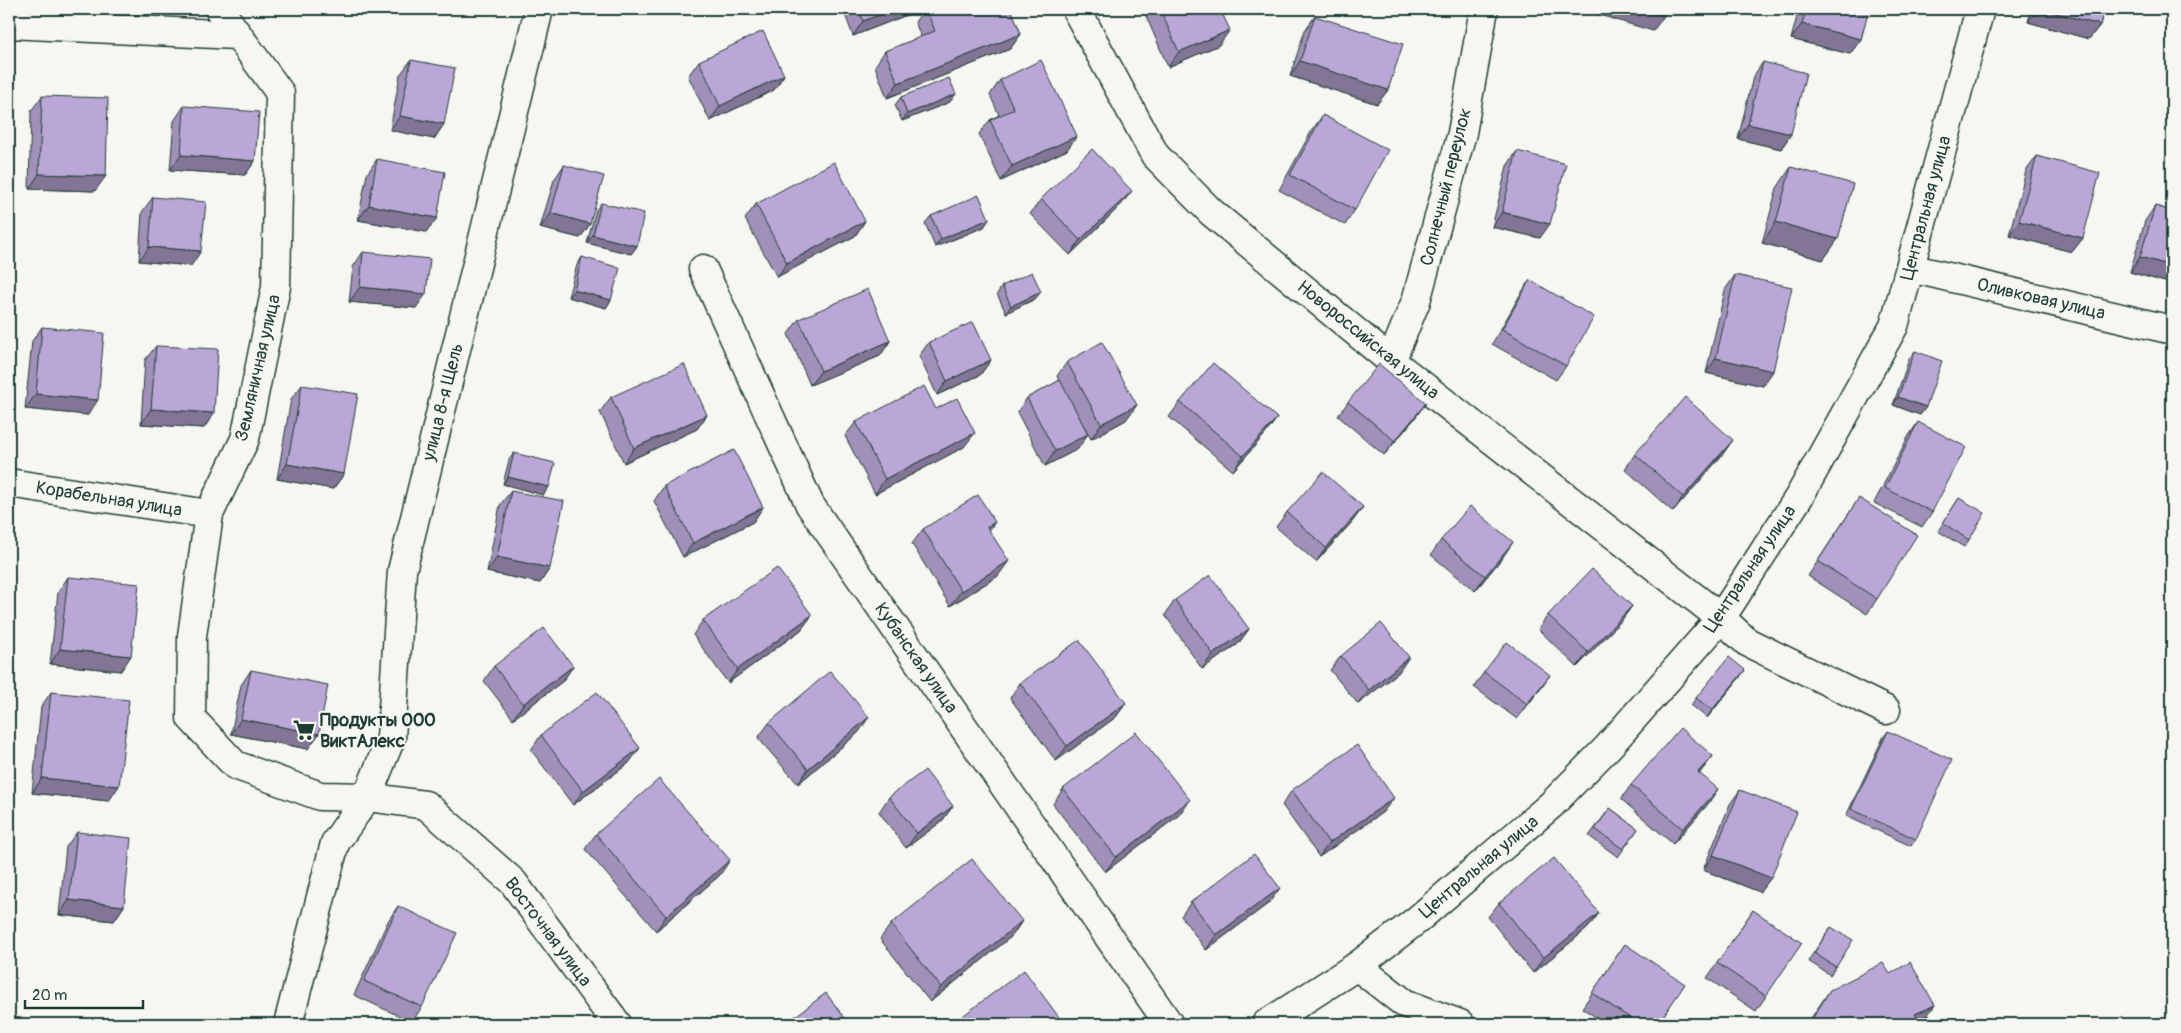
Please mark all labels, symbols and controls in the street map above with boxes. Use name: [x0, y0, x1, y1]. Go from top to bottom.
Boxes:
street label: Солнечный переулок: [1415, 106, 1477, 268]
street label: Центральная улица: [1896, 133, 1956, 283]
street label: Оливковая улица: [1975, 273, 2107, 325]
street label: Новороссийская улица: [1292, 275, 1444, 405]
street label: Земляничная улица: [230, 292, 286, 444]
street label: улица 8-я Щель: [417, 341, 469, 464]
street label: Корабельная улица: [34, 476, 184, 522]
street label: Центральная улица: [1699, 501, 1801, 637]
street label: Кубанская улица: [869, 598, 963, 718]
place label: Продукты ООО ВиктАлекс: [320, 709, 436, 753]
supermarket icon: Продукты ООО ВиктАлекс: [291, 717, 317, 743]
street label: Центральная улица: [1415, 810, 1543, 924]
street label: Восточная улица: [499, 873, 597, 991]
scale bar: [25, 978, 142, 1010]
text: 20 m: [32, 986, 67, 1005]

